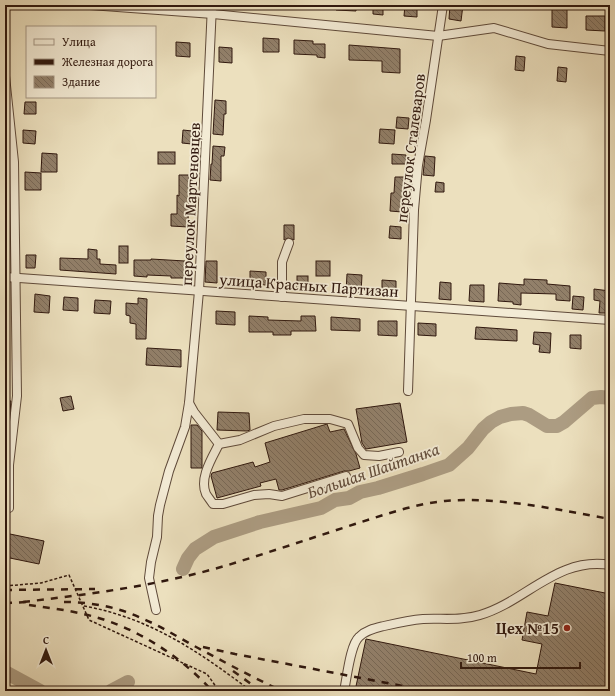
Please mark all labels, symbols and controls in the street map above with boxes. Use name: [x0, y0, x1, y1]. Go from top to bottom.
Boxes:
legend: [26, 26, 156, 98]
text: Улица: [62, 33, 96, 50]
text: Железная дорога: [61, 53, 153, 70]
street label: переулок Сталеваров: [389, 72, 431, 224]
text: Здание: [62, 73, 101, 90]
street label: переулок Мартеновцев: [174, 122, 206, 286]
street label: улица Красных Партизан: [218, 267, 399, 303]
water label: Большая Шайтанка: [304, 436, 442, 504]
place label: Цех №15: [496, 616, 559, 640]
marker: Цех №15: [562, 623, 572, 633]
north arrow: [26, 630, 66, 670]
text: С: [43, 632, 49, 648]
scale bar: [461, 644, 580, 670]
text: 100 m: [467, 649, 497, 666]

